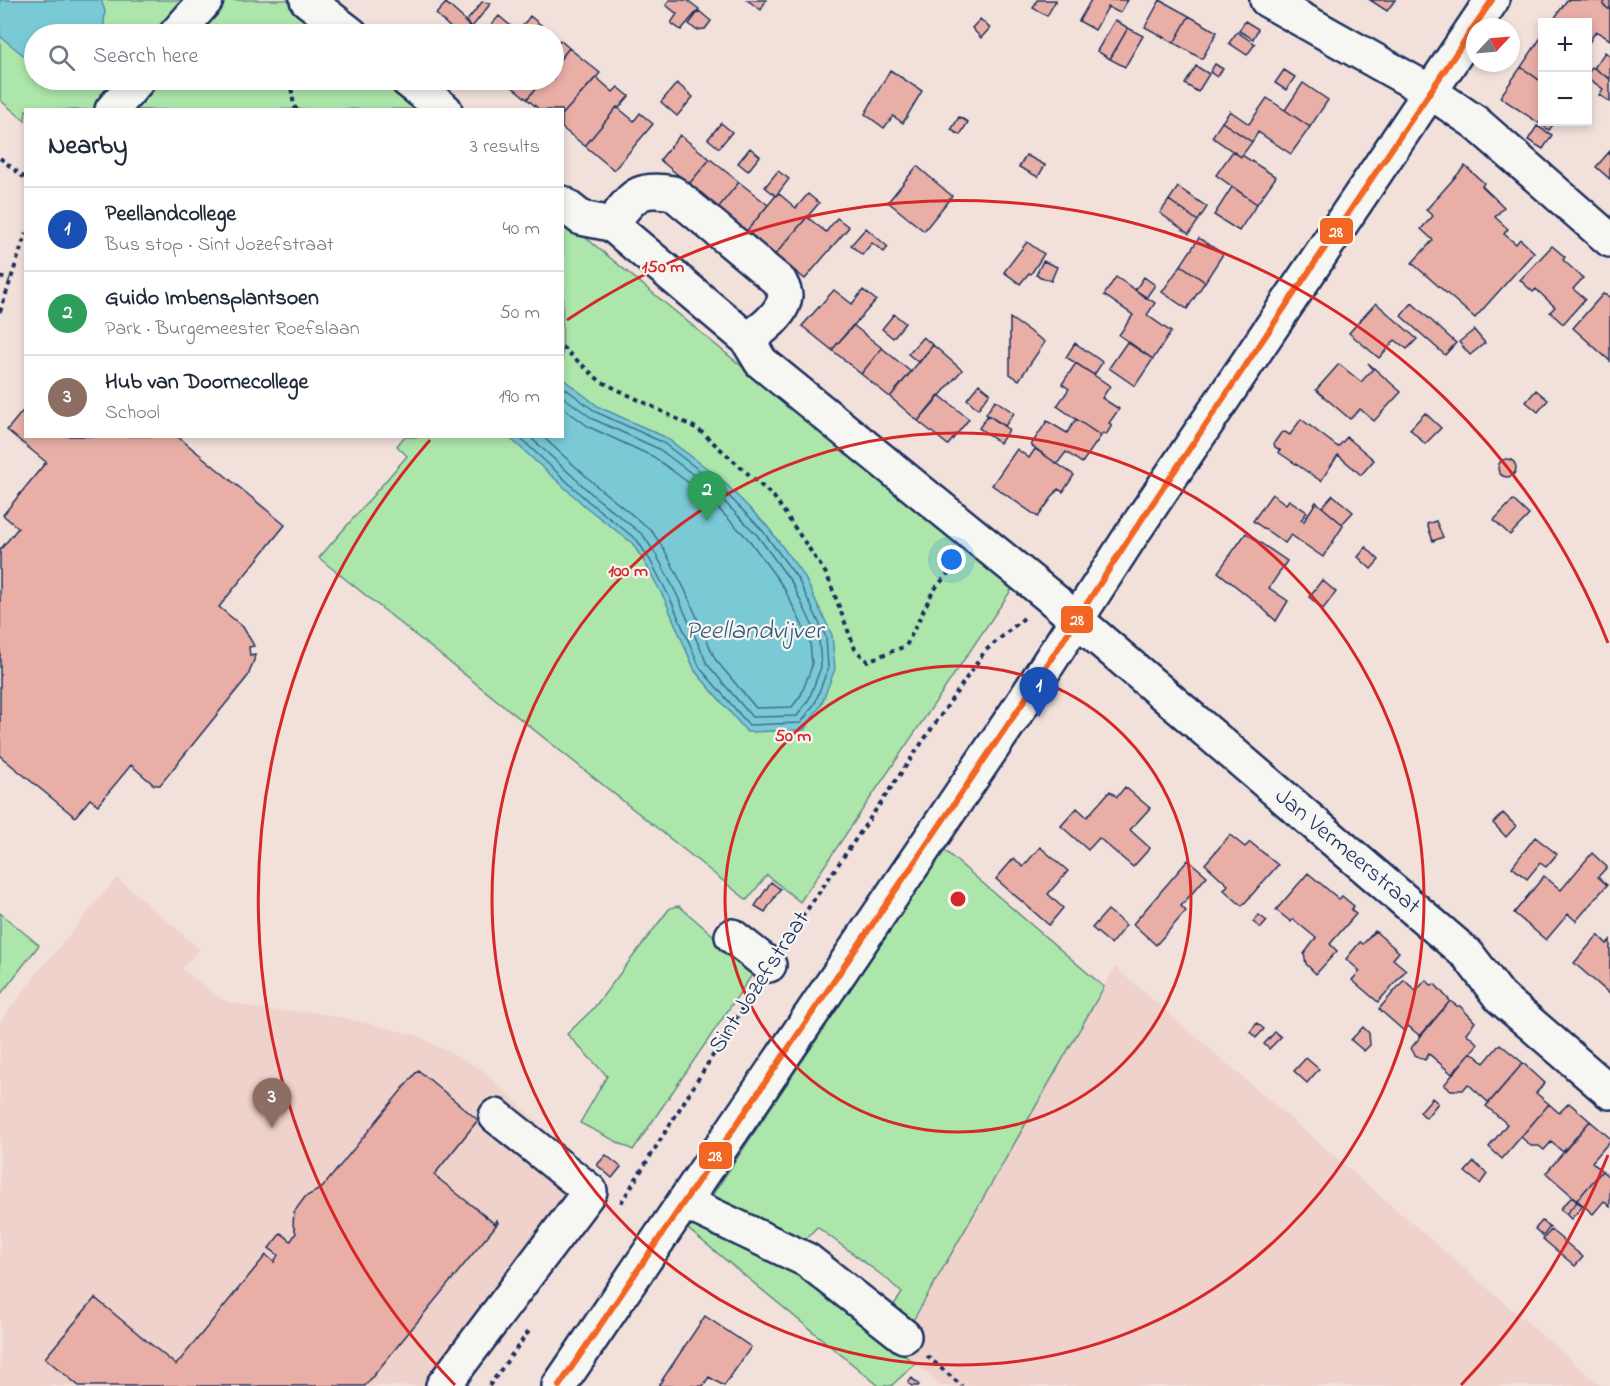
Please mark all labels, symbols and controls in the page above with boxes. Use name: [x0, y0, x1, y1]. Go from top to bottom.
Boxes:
north arrow: [1466, 18, 1520, 72]
map controls: [1538, 18, 1592, 126]
button: +: [1538, 18, 1592, 72]
search box: [24, 24, 564, 90]
icon: search: [45, 41, 78, 74]
text: Search here: [93, 41, 198, 73]
button: −: [1538, 72, 1592, 126]
text: Nearby: [48, 128, 127, 166]
text: 3 results: [470, 133, 540, 162]
text: Peellandcollege: [105, 199, 236, 231]
text: 1: [64, 215, 71, 244]
text: 40 m: [503, 215, 540, 244]
line badge: 28: [1319, 217, 1354, 245]
text: 28: [1328, 221, 1343, 245]
text: Bus stop · Sint Jozefstraat: [105, 231, 334, 260]
text: 150 m: [642, 255, 684, 281]
text: Guido Imbensplantsoen: [105, 283, 319, 315]
text: 2: [63, 299, 72, 328]
text: 50 m: [499, 299, 540, 328]
text: Park · Burgemeester Roefslaan: [105, 315, 360, 344]
text: Hub van Doornecollege: [105, 367, 308, 399]
text: 3: [63, 383, 72, 412]
text: 190 m: [498, 383, 540, 412]
text: School: [105, 399, 160, 428]
pin: 2: [688, 472, 726, 521]
your location: [937, 545, 966, 574]
text: 100 m: [608, 559, 648, 585]
line badge: 28: [1060, 605, 1094, 634]
text: 28: [1069, 609, 1084, 633]
water label: Peellandvijver: [685, 613, 826, 651]
pin: 1: [1020, 668, 1058, 717]
text: 50 m: [775, 724, 811, 750]
street label: Jan Vermeerstraat: [1266, 780, 1428, 924]
centre of rings: [948, 889, 968, 909]
street label: Sint Jozefstraat: [701, 905, 819, 1061]
pin: 3: [252, 1078, 292, 1128]
line badge: 28: [698, 1141, 733, 1170]
text: 28: [707, 1145, 722, 1169]

